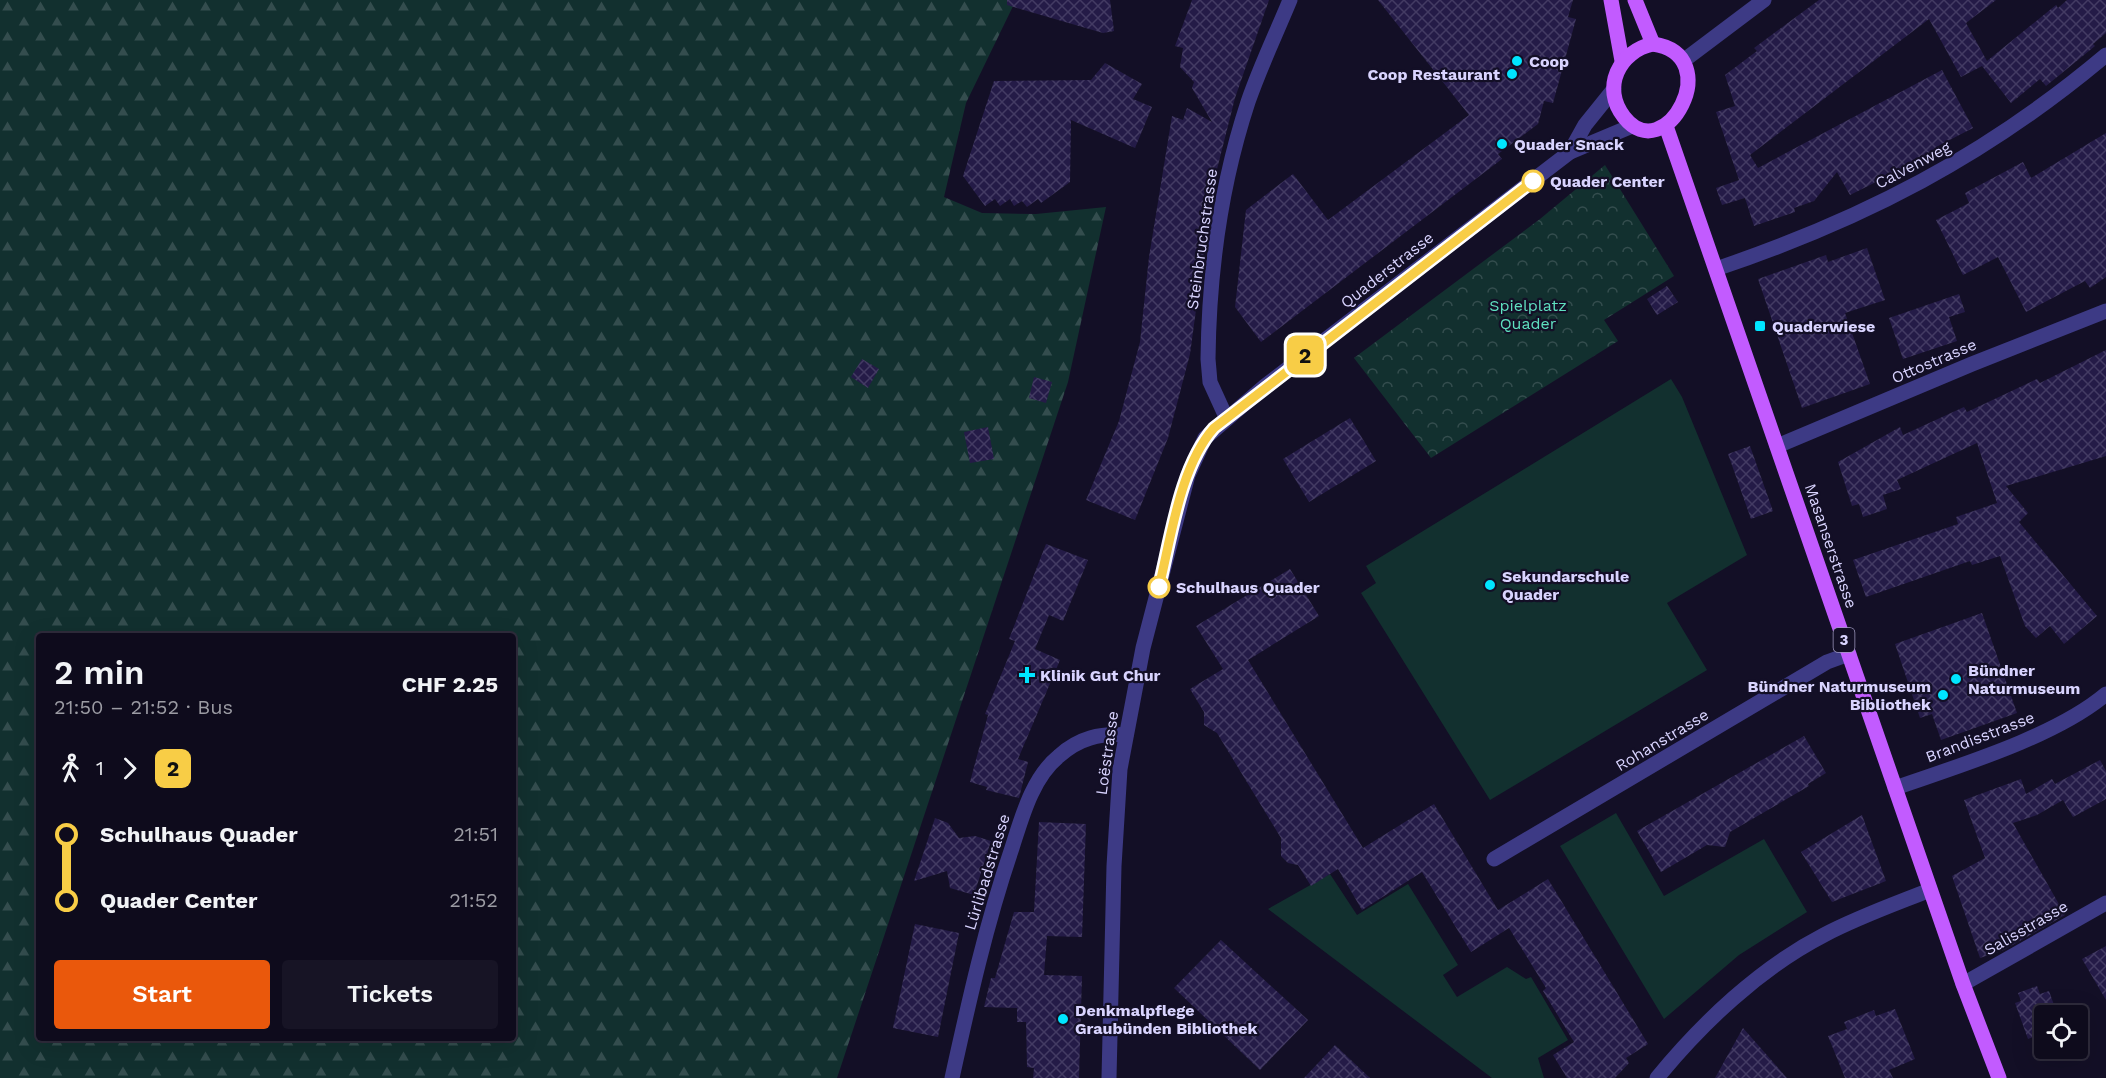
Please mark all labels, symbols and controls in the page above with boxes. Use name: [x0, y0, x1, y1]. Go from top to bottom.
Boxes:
place label: Coop: [1529, 52, 1569, 71]
marker: Coop: [1510, 54, 1524, 68]
place label: Coop Restaurant: [1367, 65, 1500, 84]
marker: Coop Restaurant: [1505, 67, 1519, 81]
place label: Quader Snack: [1514, 135, 1624, 154]
marker: Quader Snack: [1495, 137, 1509, 151]
street label: Calvenweg: [1872, 137, 1954, 193]
street label: Steinbruchstrasse: [1183, 167, 1221, 311]
marker: Quader Center: [1522, 170, 1544, 192]
place label: Quader Center: [1550, 172, 1665, 191]
street label: Quaderstrasse: [1337, 228, 1437, 312]
park label: Spielplatz Quader: [1489, 296, 1567, 333]
place label: Quaderwiese: [1772, 317, 1875, 336]
marker: Quaderwiese: [1753, 319, 1767, 333]
street label: Ottostrasse: [1889, 335, 1979, 387]
line badge: 2: [1286, 336, 1324, 374]
text: 2: [1299, 343, 1311, 368]
street label: Masanserstrasse: [1801, 481, 1861, 611]
place label: Sekundarschule Quader: [1502, 567, 1629, 604]
marker: Schulhaus Quader: [1148, 576, 1170, 598]
place label: Schulhaus Quader: [1176, 578, 1320, 597]
marker: Sekundarschule Quader: [1483, 578, 1497, 592]
road number: 3: [1834, 628, 1854, 652]
text: 2 min: [54, 653, 145, 692]
place label: Bündner Naturmuseum: [1968, 661, 2080, 698]
marker: Klinik Gut Chur: [1018, 666, 1036, 684]
place label: Klinik Gut Chur: [1040, 666, 1161, 685]
text: CHF 2.25: [402, 672, 498, 697]
marker: Bündner Naturmuseum: [1949, 672, 1963, 686]
place label: Bündner Naturmuseum Bibliothek: [1748, 677, 1931, 714]
marker: Bündner Naturmuseum Bibliothek: [1936, 688, 1950, 702]
text: 21:50 – 21:52 · Bus: [54, 695, 233, 719]
street label: Rohanstrasse: [1612, 705, 1712, 775]
street label: Brandisstrasse: [1923, 708, 2037, 766]
street label: Loëstrasse: [1092, 710, 1122, 796]
icon: walk: [54, 752, 87, 785]
icon: forward: [113, 752, 146, 785]
text: 1: [96, 756, 104, 780]
text: 2: [167, 756, 179, 781]
street label: Lürlibadstrasse: [960, 812, 1014, 932]
text: Schulhaus Quader: [100, 822, 298, 847]
text: 21:51: [453, 822, 498, 846]
text: Quader Center: [100, 888, 258, 913]
text: 21:52: [449, 888, 498, 912]
street label: Salisstrasse: [1981, 896, 2071, 960]
button: Start: [54, 960, 270, 1029]
button: Tickets: [282, 960, 498, 1029]
place label: Denkmalpflege Graubünden Bibliothek: [1075, 1001, 1258, 1038]
map controls: [2034, 1005, 2088, 1059]
button: locate: [2034, 1005, 2088, 1059]
marker: Denkmalpflege Graubünden Bibliothek: [1056, 1012, 1070, 1026]

